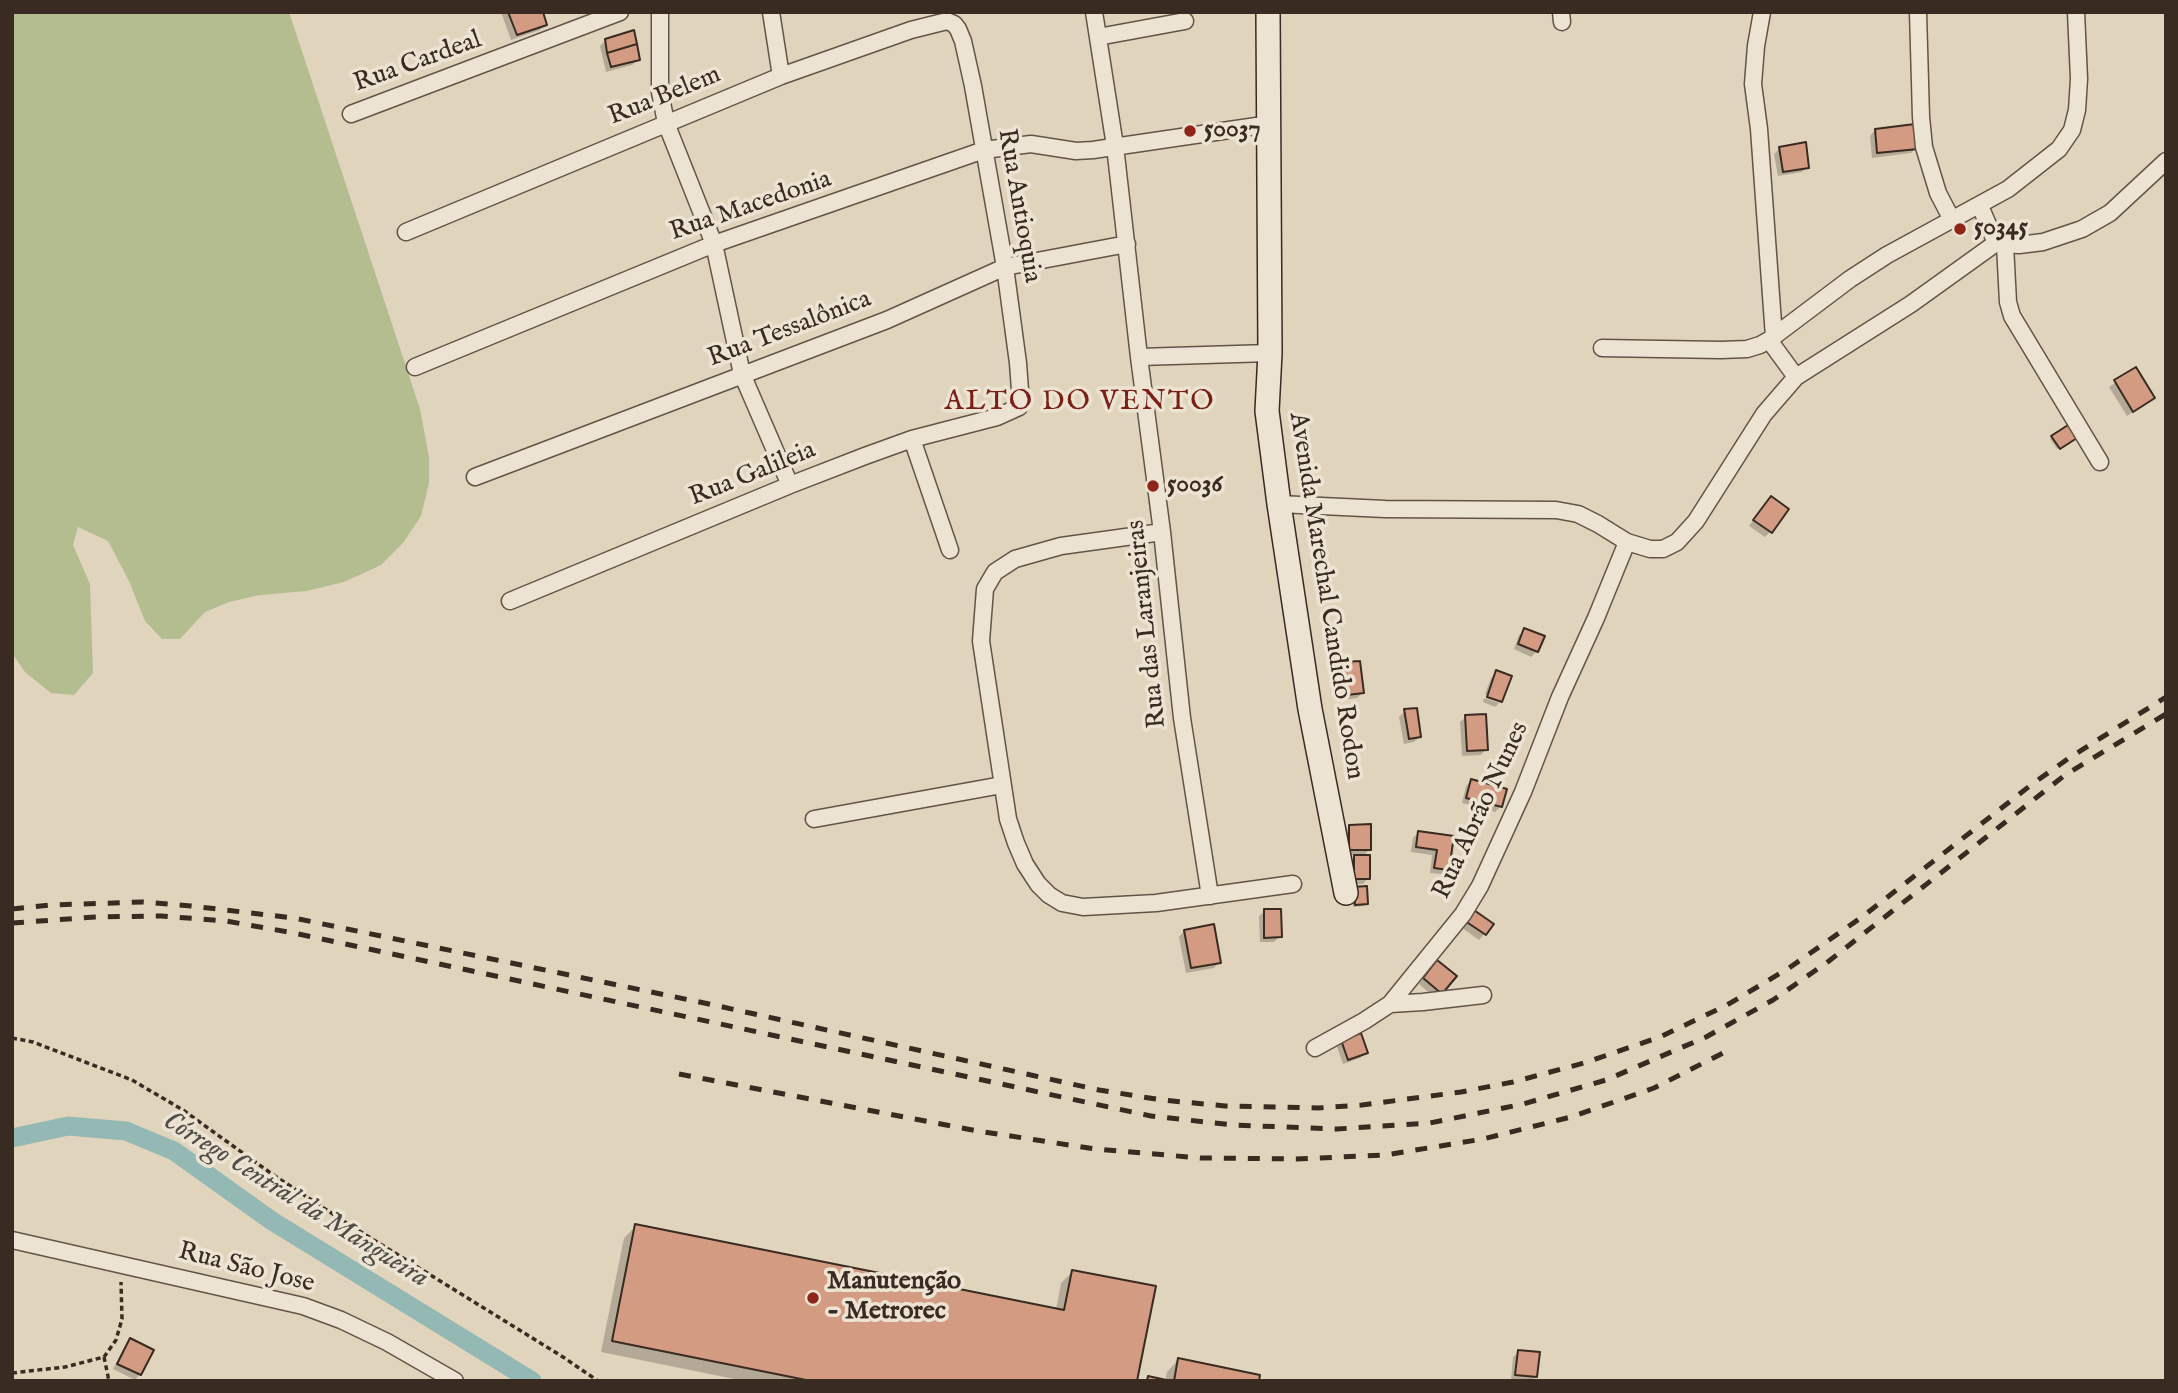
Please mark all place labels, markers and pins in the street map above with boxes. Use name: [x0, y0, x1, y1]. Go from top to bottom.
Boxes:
place label: 50037: [1204, 115, 1261, 147]
marker: 50037: [1182, 123, 1198, 139]
place label: 50345: [1974, 213, 2028, 245]
marker: 50345: [1952, 221, 1968, 237]
place label: 50036: [1167, 470, 1223, 502]
marker: 50036: [1145, 478, 1161, 494]
place label: Manutenção - Metrorec: [827, 1267, 961, 1328]
marker: Manutenção - Metrorec: [805, 1290, 821, 1306]

